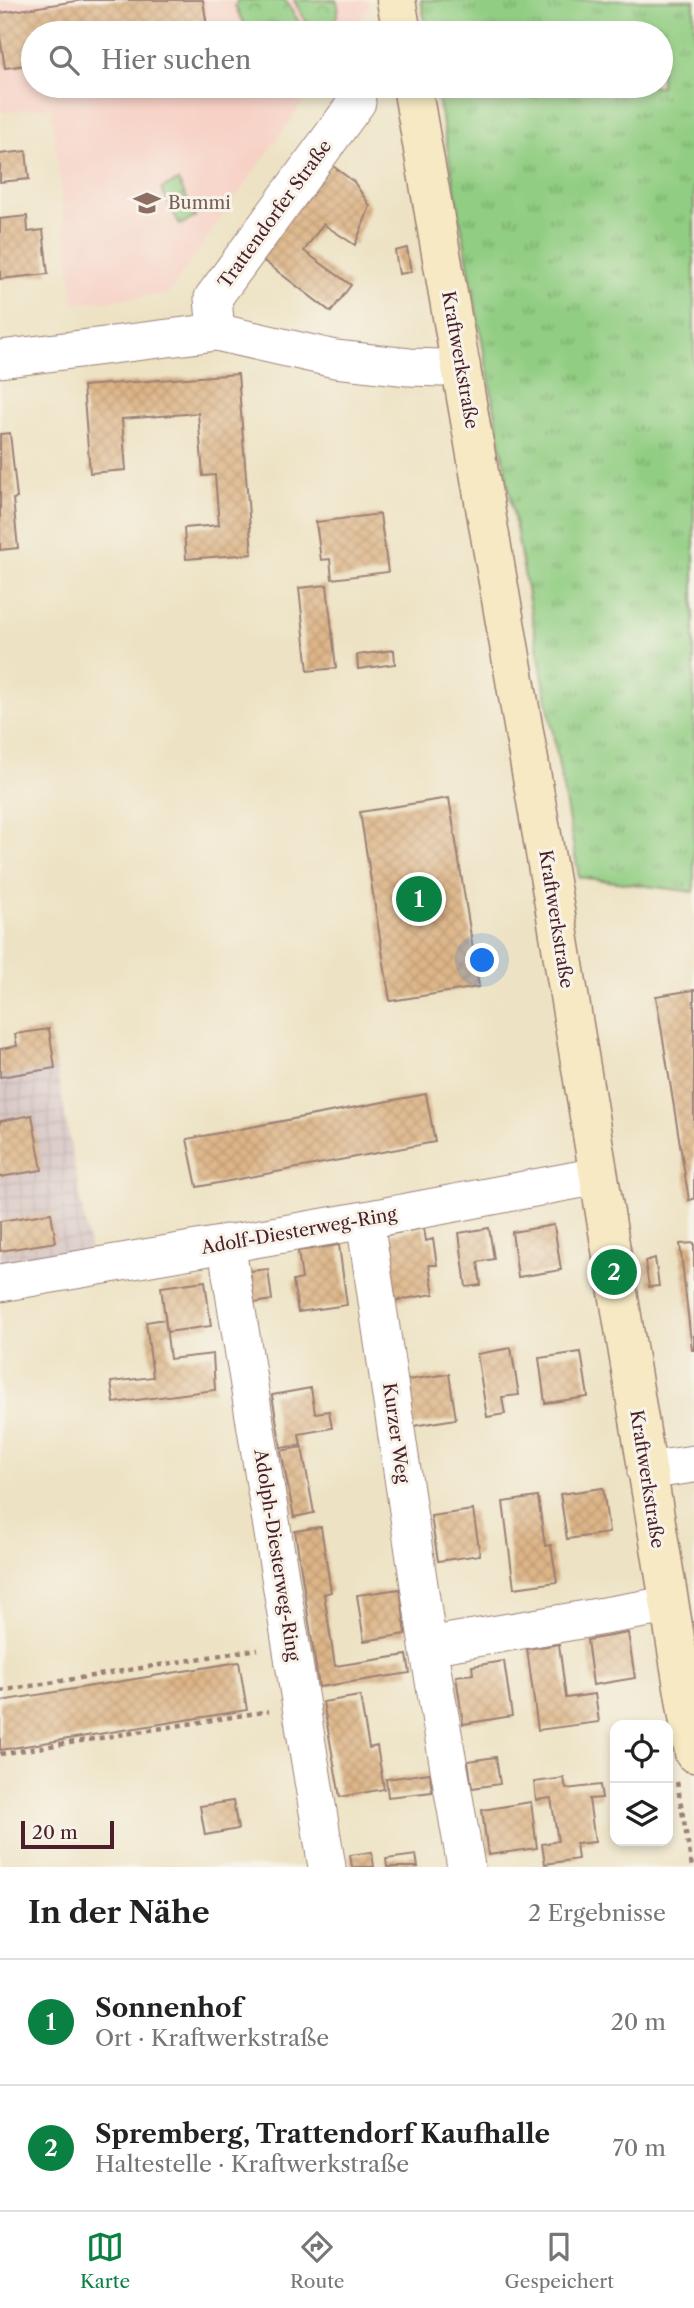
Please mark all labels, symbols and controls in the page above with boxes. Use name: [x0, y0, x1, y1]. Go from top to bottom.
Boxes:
search box: [21, 21, 673, 98]
icon: search: [45, 41, 83, 79]
text: Hier suchen: [101, 44, 251, 76]
street label: Trattendorfer Straße: [214, 136, 336, 292]
school or university icon: Bummi: [132, 188, 162, 218]
place label: Bummi: [168, 192, 231, 214]
street label: Kraftwerkstraße: [437, 289, 483, 431]
street label: Kraftwerkstraße: [534, 848, 578, 990]
pin: 1: [396, 873, 442, 925]
your location: [465, 943, 499, 977]
street label: Adolf-Diesterweg-Ring: [199, 1203, 399, 1259]
pin: 2: [591, 1246, 637, 1298]
street label: Kurzer Weg: [378, 1381, 414, 1485]
street label: Kraftwerkstraße: [625, 1408, 669, 1550]
street label: Adolph-Diesterweg-Ring: [249, 1446, 305, 1663]
map controls: [610, 1720, 673, 1846]
button: locate: [610, 1720, 673, 1783]
button: layers: [610, 1783, 673, 1846]
scale bar: [21, 1818, 114, 1850]
text: 20 m: [32, 1821, 78, 1844]
text: In der Nähe: [28, 1894, 210, 1931]
text: 2 Ergebnisse: [528, 1899, 666, 1927]
text: Sonnenhof: [95, 1992, 242, 2024]
text: 1: [46, 2008, 56, 2036]
text: 20 m: [611, 2008, 666, 2036]
text: Ort · Kraftwerkstraße: [95, 2024, 329, 2052]
text: Spremberg, Trattendorf Kaufhalle: [95, 2118, 550, 2150]
text: 2: [44, 2134, 58, 2162]
text: 70 m: [613, 2134, 666, 2162]
text: Haltestelle · Kraftwerkstraße: [95, 2150, 409, 2178]
tab: Karte: [80, 2228, 130, 2293]
tab: Route: [290, 2228, 345, 2293]
tab: Gespeichert: [504, 2228, 614, 2293]

